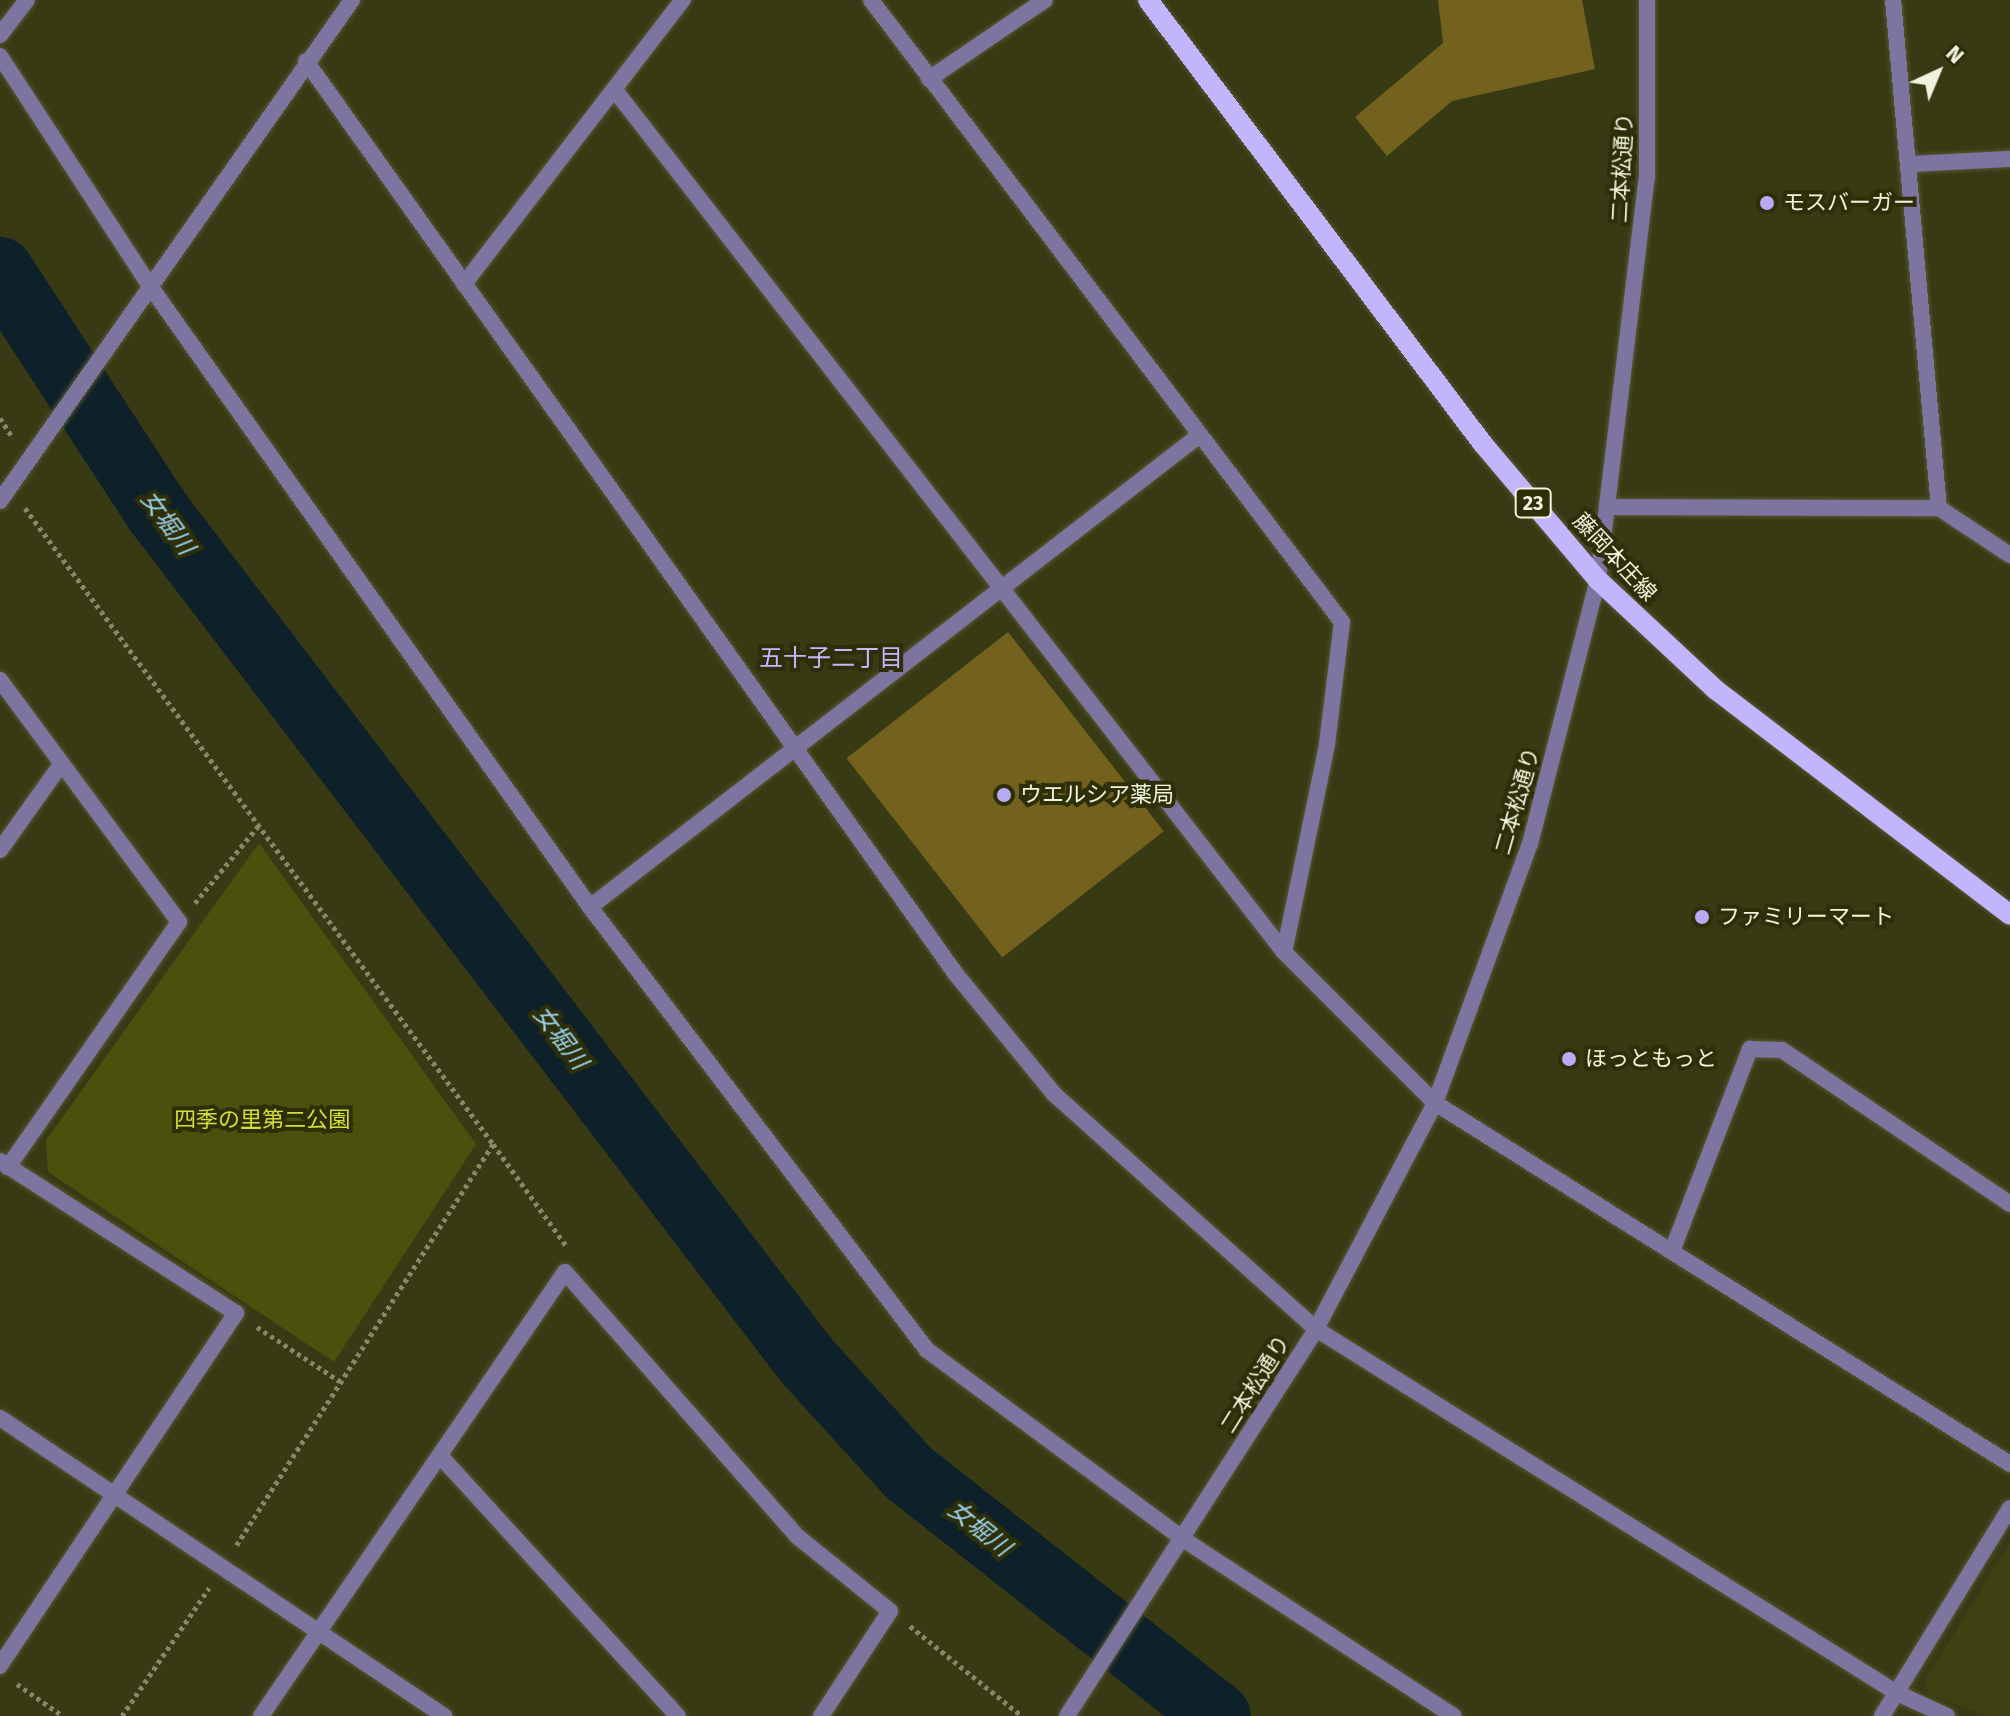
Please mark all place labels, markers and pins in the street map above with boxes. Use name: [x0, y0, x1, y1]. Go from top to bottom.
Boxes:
place label: モスバーガー: [1783, 190, 1915, 216]
marker: モスバーガー: [1758, 194, 1776, 212]
place label: ウエルシア薬局: [1020, 782, 1174, 808]
marker: ウエルシア薬局: [995, 786, 1013, 804]
place label: ファミリーマート: [1718, 904, 1894, 930]
marker: ファミリーマート: [1693, 908, 1711, 926]
place label: ほっともっと: [1585, 1046, 1717, 1072]
marker: ほっともっと: [1560, 1050, 1578, 1068]

